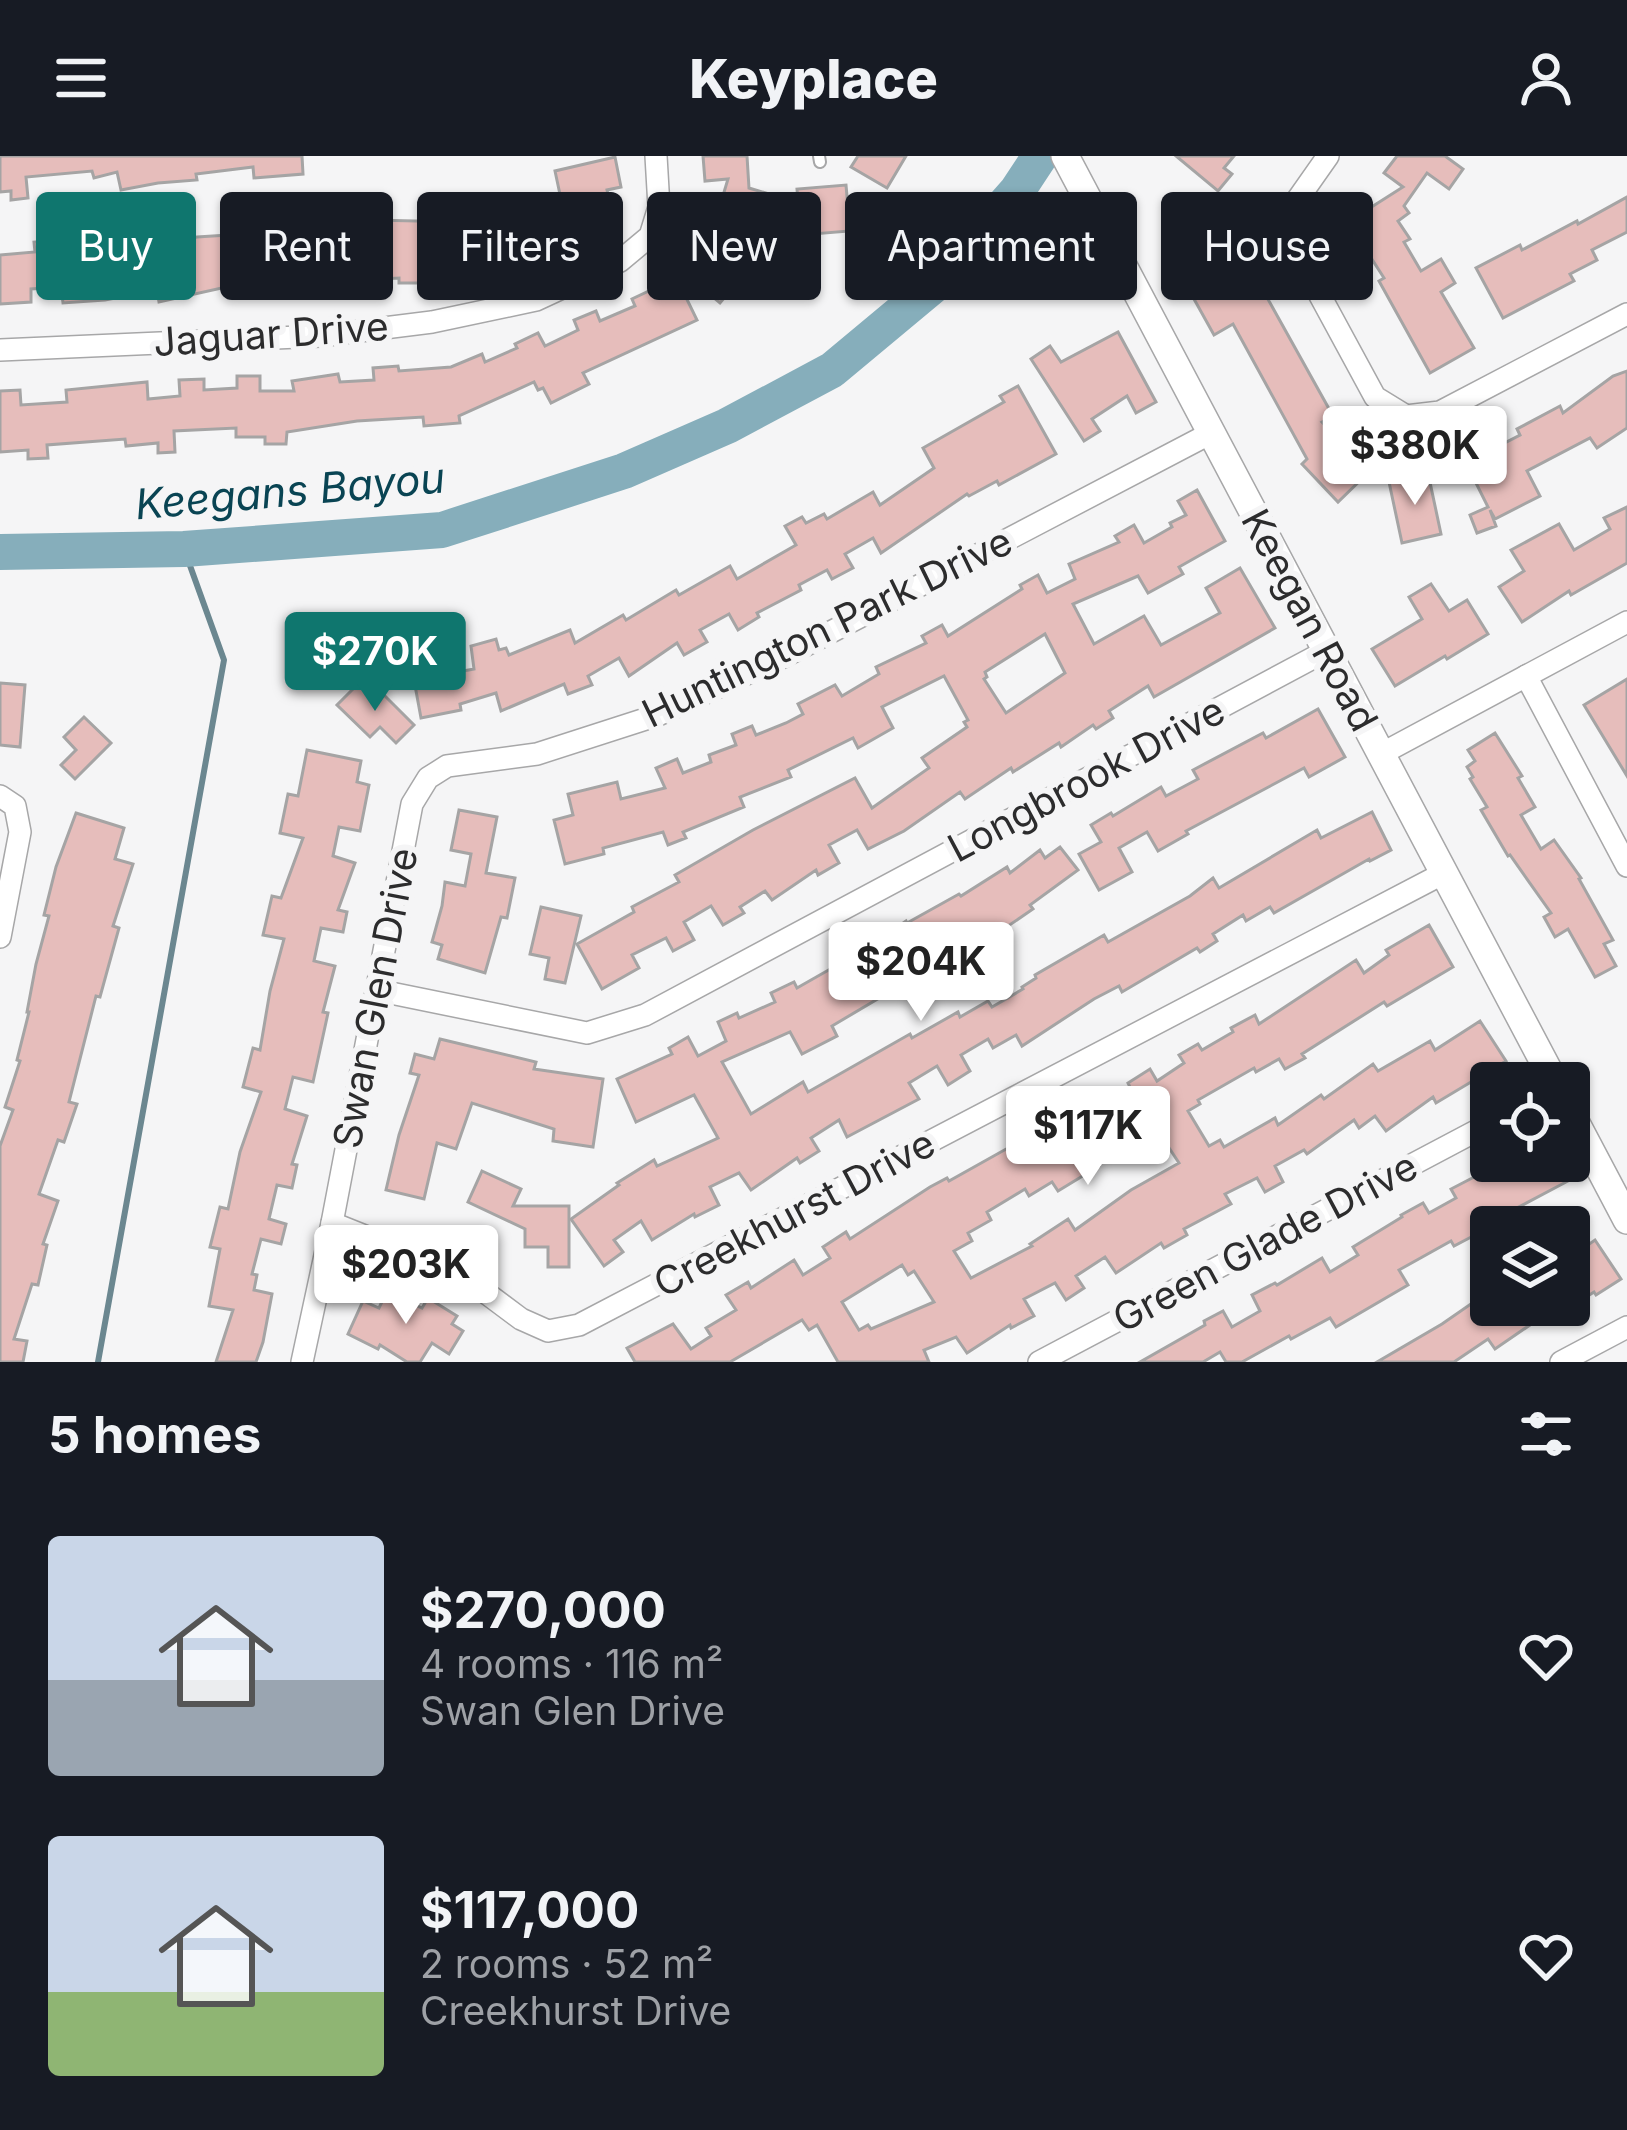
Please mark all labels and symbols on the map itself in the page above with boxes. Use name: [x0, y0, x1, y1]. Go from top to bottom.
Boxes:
street label: Jaguar Drive: [152, 302, 390, 365]
pin: $380K: [1331, 406, 1499, 508]
water label: Keegans Bayou: [133, 452, 447, 529]
street label: Keegan Road: [1232, 501, 1388, 739]
street label: Huntington Park Drive: [634, 517, 1019, 737]
pin: $270K: [291, 612, 459, 714]
street label: Longbrook Drive: [940, 686, 1232, 871]
street label: Swan Glen Drive: [322, 844, 427, 1152]
pin: $204K: [837, 922, 1005, 1024]
pin: $117K: [1004, 1086, 1172, 1188]
street label: Creekhurst Drive: [645, 1119, 942, 1306]
street label: Green Glade Drive: [1105, 1142, 1425, 1342]
pin: $203K: [322, 1225, 490, 1327]

